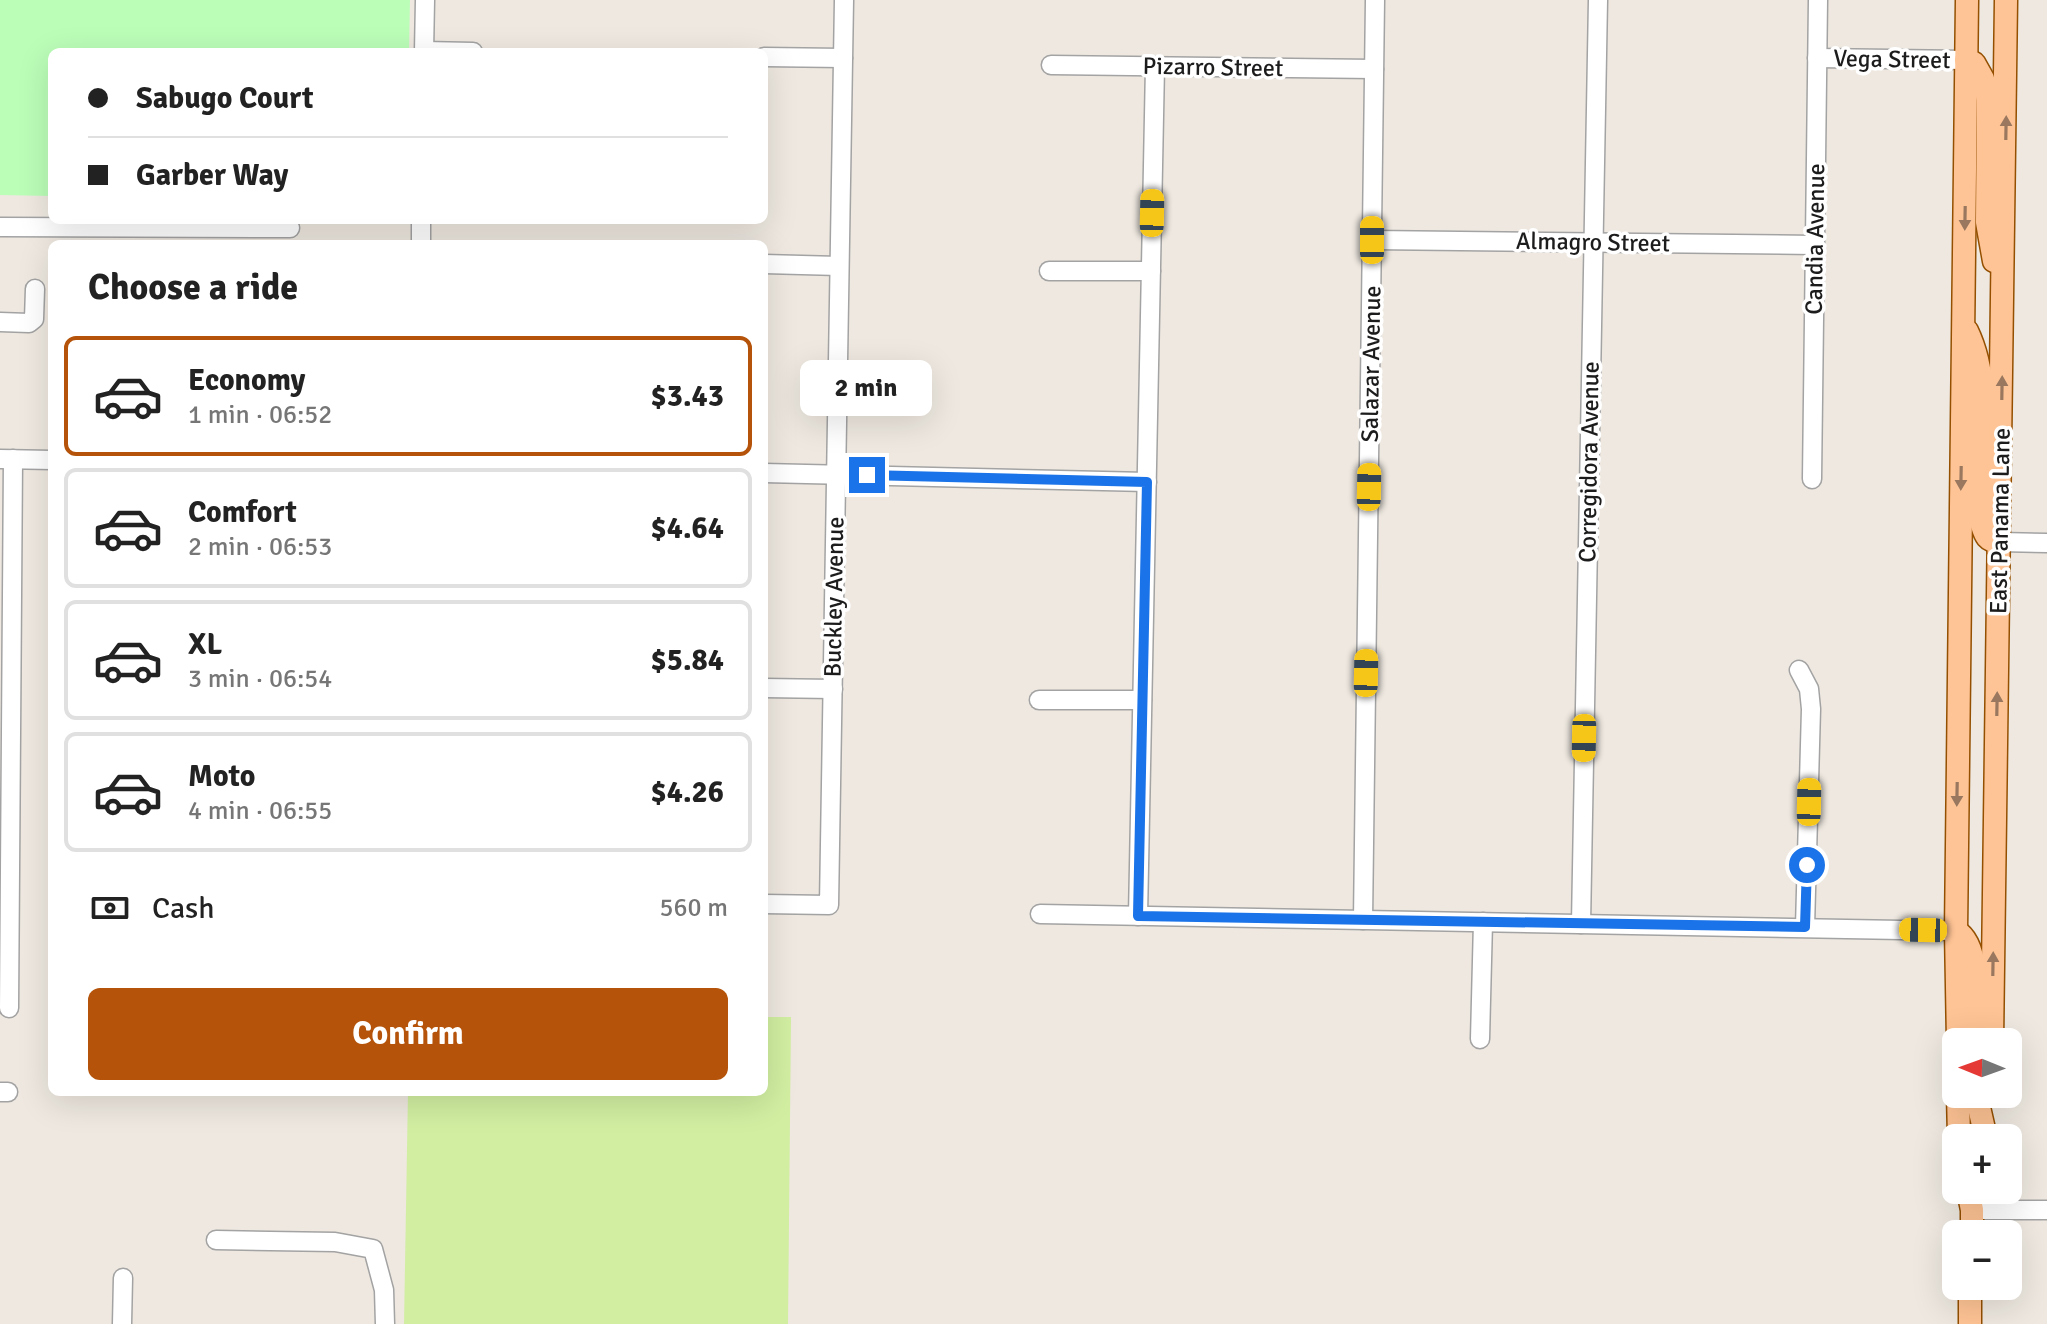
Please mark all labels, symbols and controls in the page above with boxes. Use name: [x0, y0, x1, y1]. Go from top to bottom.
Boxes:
street label: Vega Street: [1833, 43, 1951, 75]
street label: Pizarro Street: [1142, 51, 1284, 83]
text: Sabugo Court: [136, 80, 313, 117]
one-way arrow: [1999, 115, 2012, 140]
text: Garber Way: [136, 157, 289, 194]
street label: Candia Avenue: [1799, 163, 1831, 315]
car: [1140, 189, 1164, 237]
one-way arrow: [1958, 206, 1971, 231]
car: [1360, 216, 1384, 264]
street label: Almagro Street: [1516, 226, 1670, 258]
text: Choose a ride: [88, 265, 298, 310]
street label: Salazar Avenue: [1355, 285, 1387, 443]
callout: 2 min: [801, 359, 933, 415]
icon: car: [92, 360, 164, 432]
street label: Corregidora Avenue: [1572, 361, 1606, 563]
text: Economy: [188, 362, 305, 399]
text: 2 min: [835, 372, 897, 404]
one-way arrow: [1996, 375, 2008, 400]
text: $3.43: [651, 378, 724, 415]
text: 1 min · 06:52: [188, 399, 332, 431]
street label: East Panama Lane: [1983, 428, 2017, 614]
route end: [849, 457, 885, 493]
car: [1357, 463, 1381, 511]
one-way arrow: [1955, 466, 1967, 491]
icon: car: [92, 492, 164, 564]
text: Comfort: [188, 494, 297, 531]
text: $4.64: [651, 510, 724, 547]
street label: Buckley Avenue: [818, 516, 850, 678]
text: 2 min · 06:53: [188, 531, 332, 563]
icon: car: [92, 624, 164, 696]
text: XL: [188, 626, 222, 663]
text: $5.84: [651, 642, 724, 679]
car: [1354, 649, 1378, 697]
text: 3 min · 06:54: [188, 663, 332, 695]
one-way arrow: [1991, 691, 2004, 716]
car: [1572, 714, 1596, 762]
icon: car: [92, 756, 164, 828]
text: Moto: [188, 758, 255, 795]
text: $4.26: [651, 774, 724, 811]
car: [1797, 778, 1821, 826]
one-way arrow: [1951, 782, 1964, 807]
text: 4 min · 06:55: [188, 795, 332, 827]
route start: [1789, 847, 1825, 883]
icon: cash: [88, 886, 132, 930]
text: Cash: [152, 890, 215, 927]
text: 560 m: [659, 892, 728, 924]
car: [1899, 918, 1947, 942]
one-way arrow: [1987, 951, 1999, 976]
button: Confirm: [88, 988, 728, 1080]
north arrow: [1942, 1028, 2022, 1108]
map controls: [1942, 1028, 2022, 1300]
button: +: [1942, 1124, 2022, 1204]
button: −: [1942, 1220, 2022, 1300]

